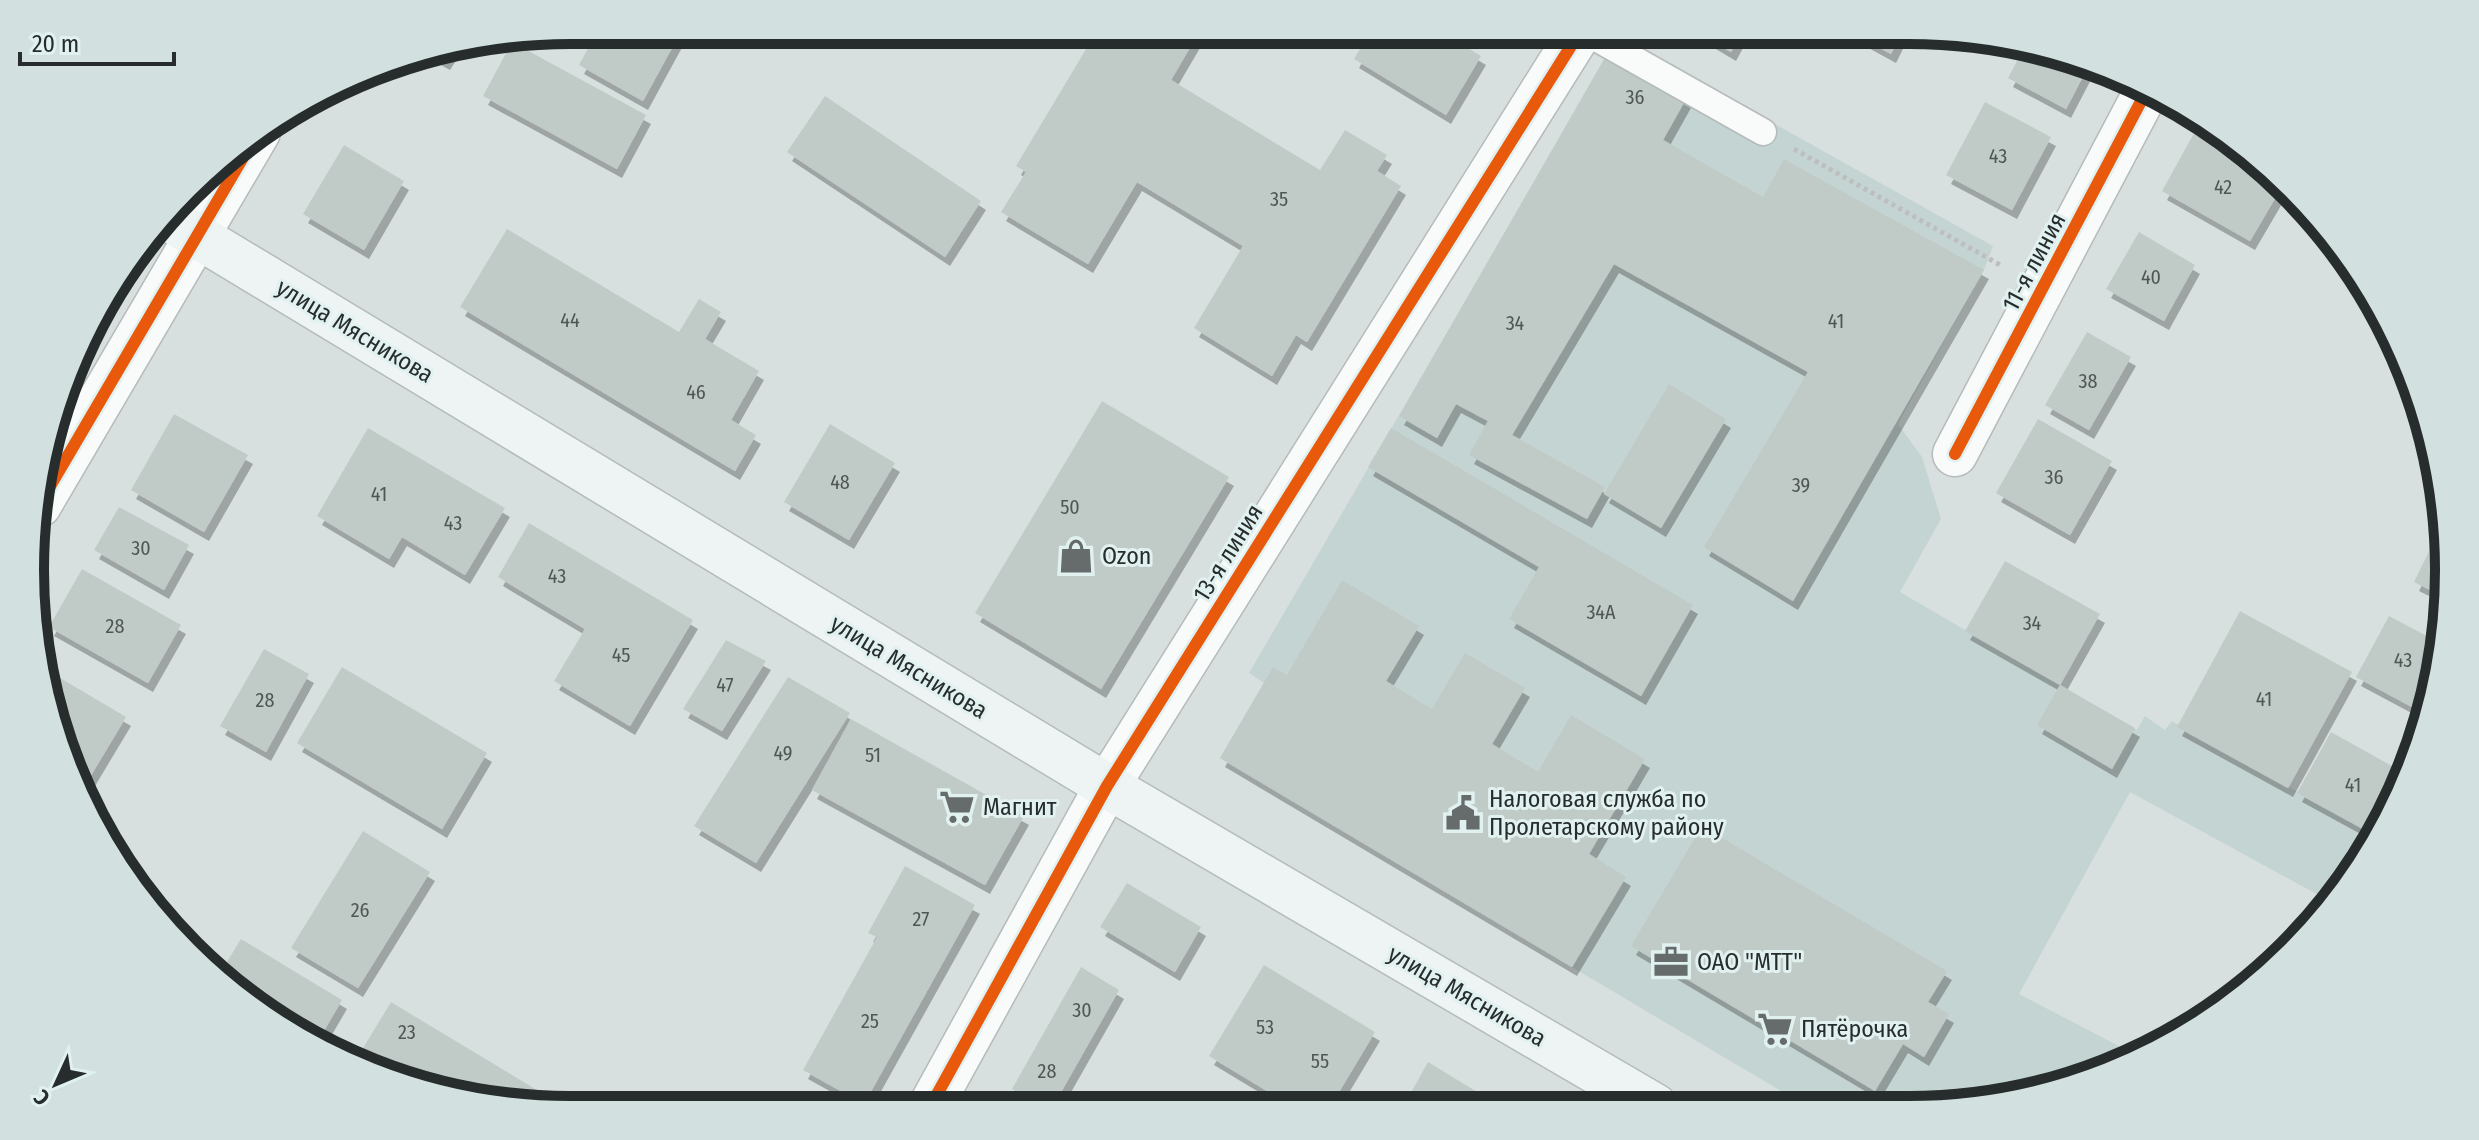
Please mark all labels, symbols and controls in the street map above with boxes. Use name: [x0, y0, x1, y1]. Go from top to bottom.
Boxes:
scale bar: [20, 16, 174, 66]
text: 20 m: [32, 30, 79, 58]
house number: 36: [1626, 85, 1645, 109]
house number: 43: [1989, 144, 2007, 168]
house number: 42: [2214, 175, 2232, 199]
house number: 35: [1270, 187, 1288, 211]
street label: 11-я линия: [1996, 208, 2072, 316]
house number: 40: [2141, 265, 2161, 289]
street label: улица Мясникова: [272, 273, 438, 389]
house number: 44: [560, 308, 580, 332]
house number: 41: [1828, 309, 1844, 333]
house number: 34: [1506, 311, 1525, 335]
house number: 38: [2078, 369, 2098, 393]
house number: 46: [686, 380, 706, 404]
house number: 36: [2045, 465, 2064, 489]
house number: 48: [830, 470, 850, 494]
house number: 39: [1792, 473, 1810, 497]
house number: 41: [371, 482, 387, 506]
house number: 50: [1060, 495, 1080, 519]
street label: 13-я линия: [1187, 499, 1269, 607]
house number: 43: [444, 511, 462, 535]
house number: 30: [131, 536, 151, 560]
shop icon: Ozon: [1057, 537, 1095, 575]
place label: Ozon: [1102, 542, 1151, 570]
house number: 43: [548, 564, 566, 588]
house number: 34А: [1586, 600, 1616, 624]
street label: улица Мясникова: [826, 609, 992, 725]
house number: 34: [2023, 611, 2042, 635]
house number: 28: [106, 614, 124, 638]
house number: 45: [612, 643, 630, 667]
house number: 43: [2394, 648, 2412, 672]
house number: 47: [716, 673, 734, 697]
house number: 41: [2256, 687, 2272, 711]
house number: 28: [256, 688, 274, 712]
house number: 49: [773, 741, 793, 765]
house number: 51: [865, 743, 881, 767]
house number: 41: [2345, 773, 2361, 797]
place label: Налоговая служба по Пролетарскому району: [1489, 785, 1724, 841]
supermarket icon: Магнит: [938, 788, 976, 826]
place label: Магнит: [983, 793, 1057, 821]
public building icon: Налоговая служба по Пролетарскому району: [1444, 794, 1482, 832]
house number: 26: [351, 898, 369, 922]
house number: 27: [913, 907, 929, 931]
street label: улица Мясникова: [1383, 939, 1551, 1053]
office icon: ОАО "МТТ": [1652, 943, 1690, 981]
place label: ОАО "МТТ": [1697, 948, 1802, 976]
house number: 30: [1072, 998, 1092, 1022]
house number: 25: [861, 1009, 879, 1033]
supermarket icon: Пятёрочка: [1756, 1010, 1794, 1048]
house number: 53: [1256, 1015, 1274, 1039]
place label: Пятёрочка: [1801, 1015, 1908, 1043]
house number: 23: [398, 1020, 416, 1044]
north arrow: [16, 1044, 96, 1124]
house number: 55: [1311, 1049, 1329, 1073]
house number: 28: [1038, 1059, 1056, 1083]
text: С: [28, 1084, 56, 1111]

